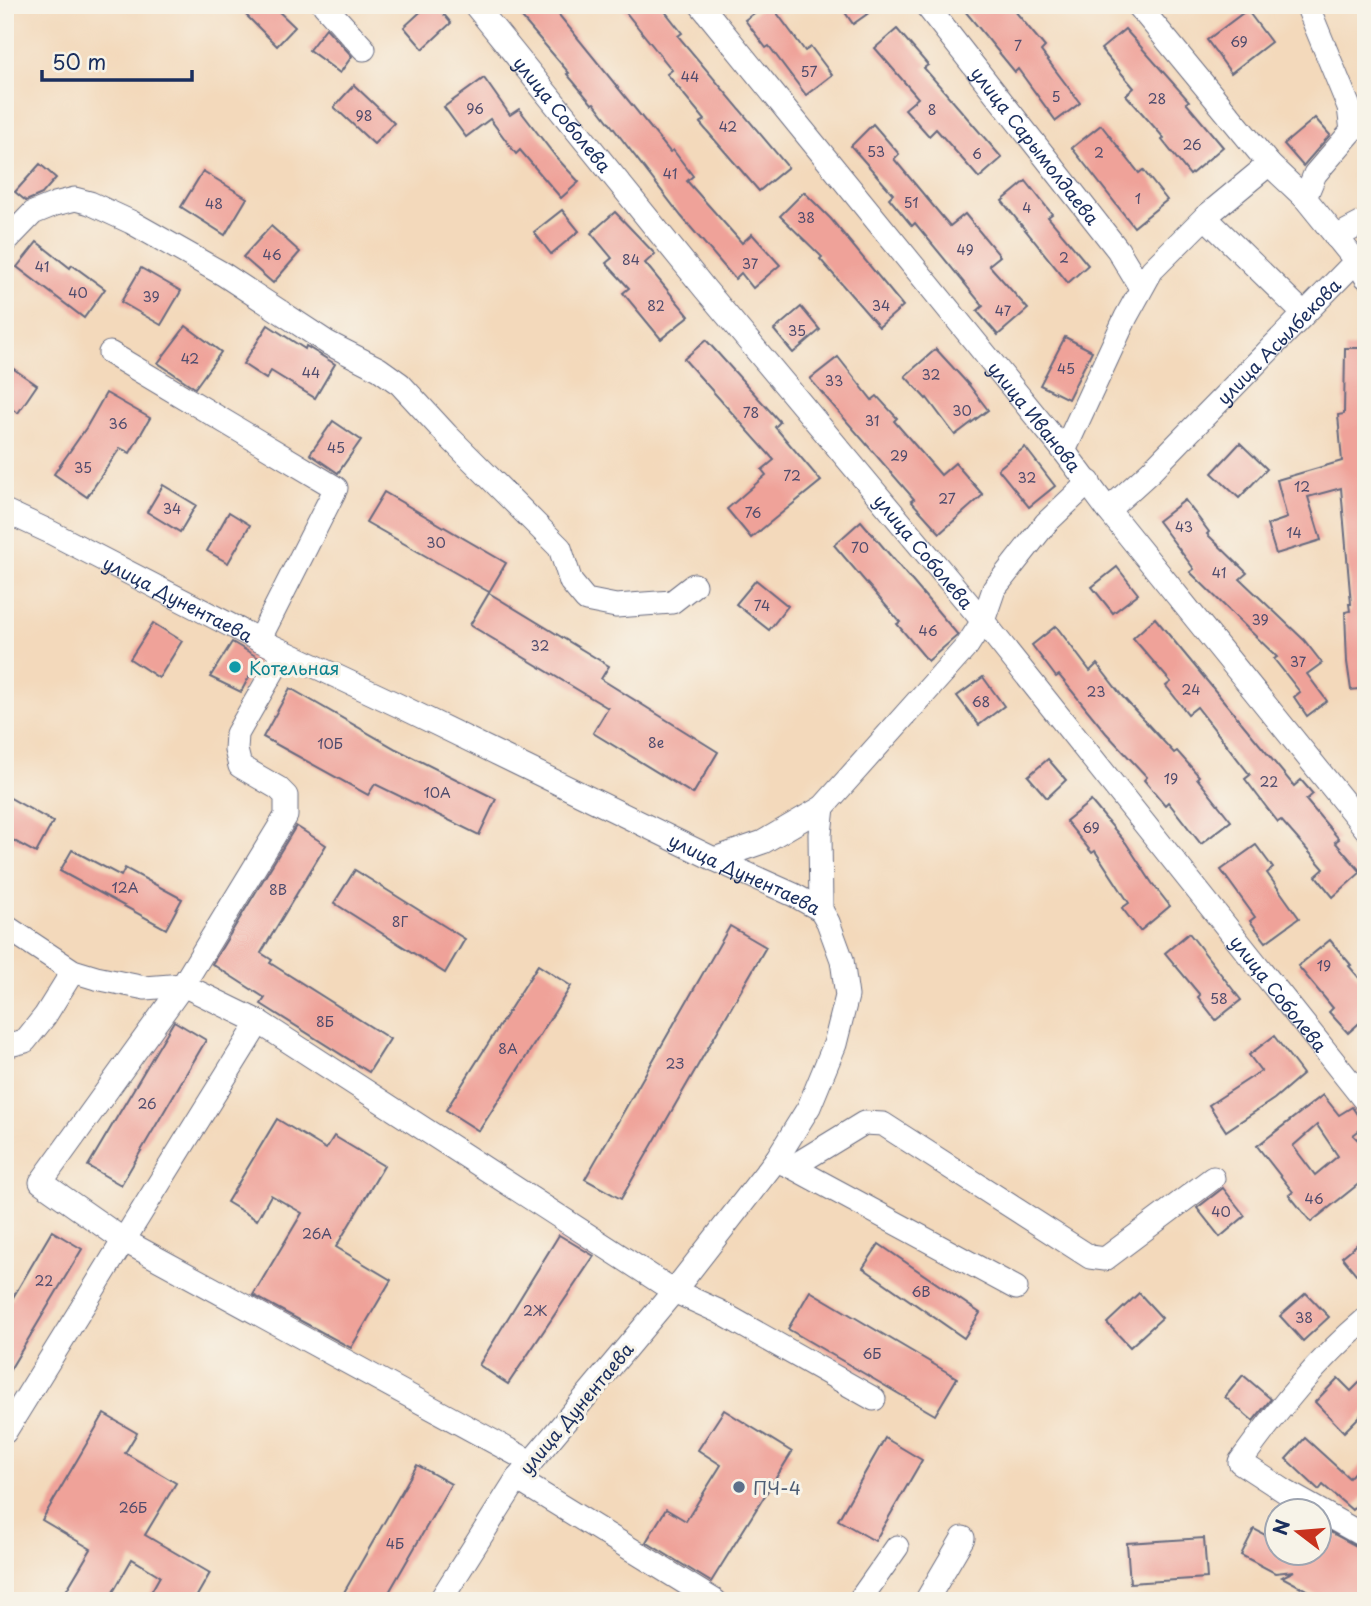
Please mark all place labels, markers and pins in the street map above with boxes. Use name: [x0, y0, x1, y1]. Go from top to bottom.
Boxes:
place label: Котельная: [249, 654, 340, 681]
marker: Котельная: [227, 659, 243, 675]
place label: ПЧ-4: [753, 1474, 801, 1501]
marker: ПЧ-4: [731, 1479, 747, 1495]

